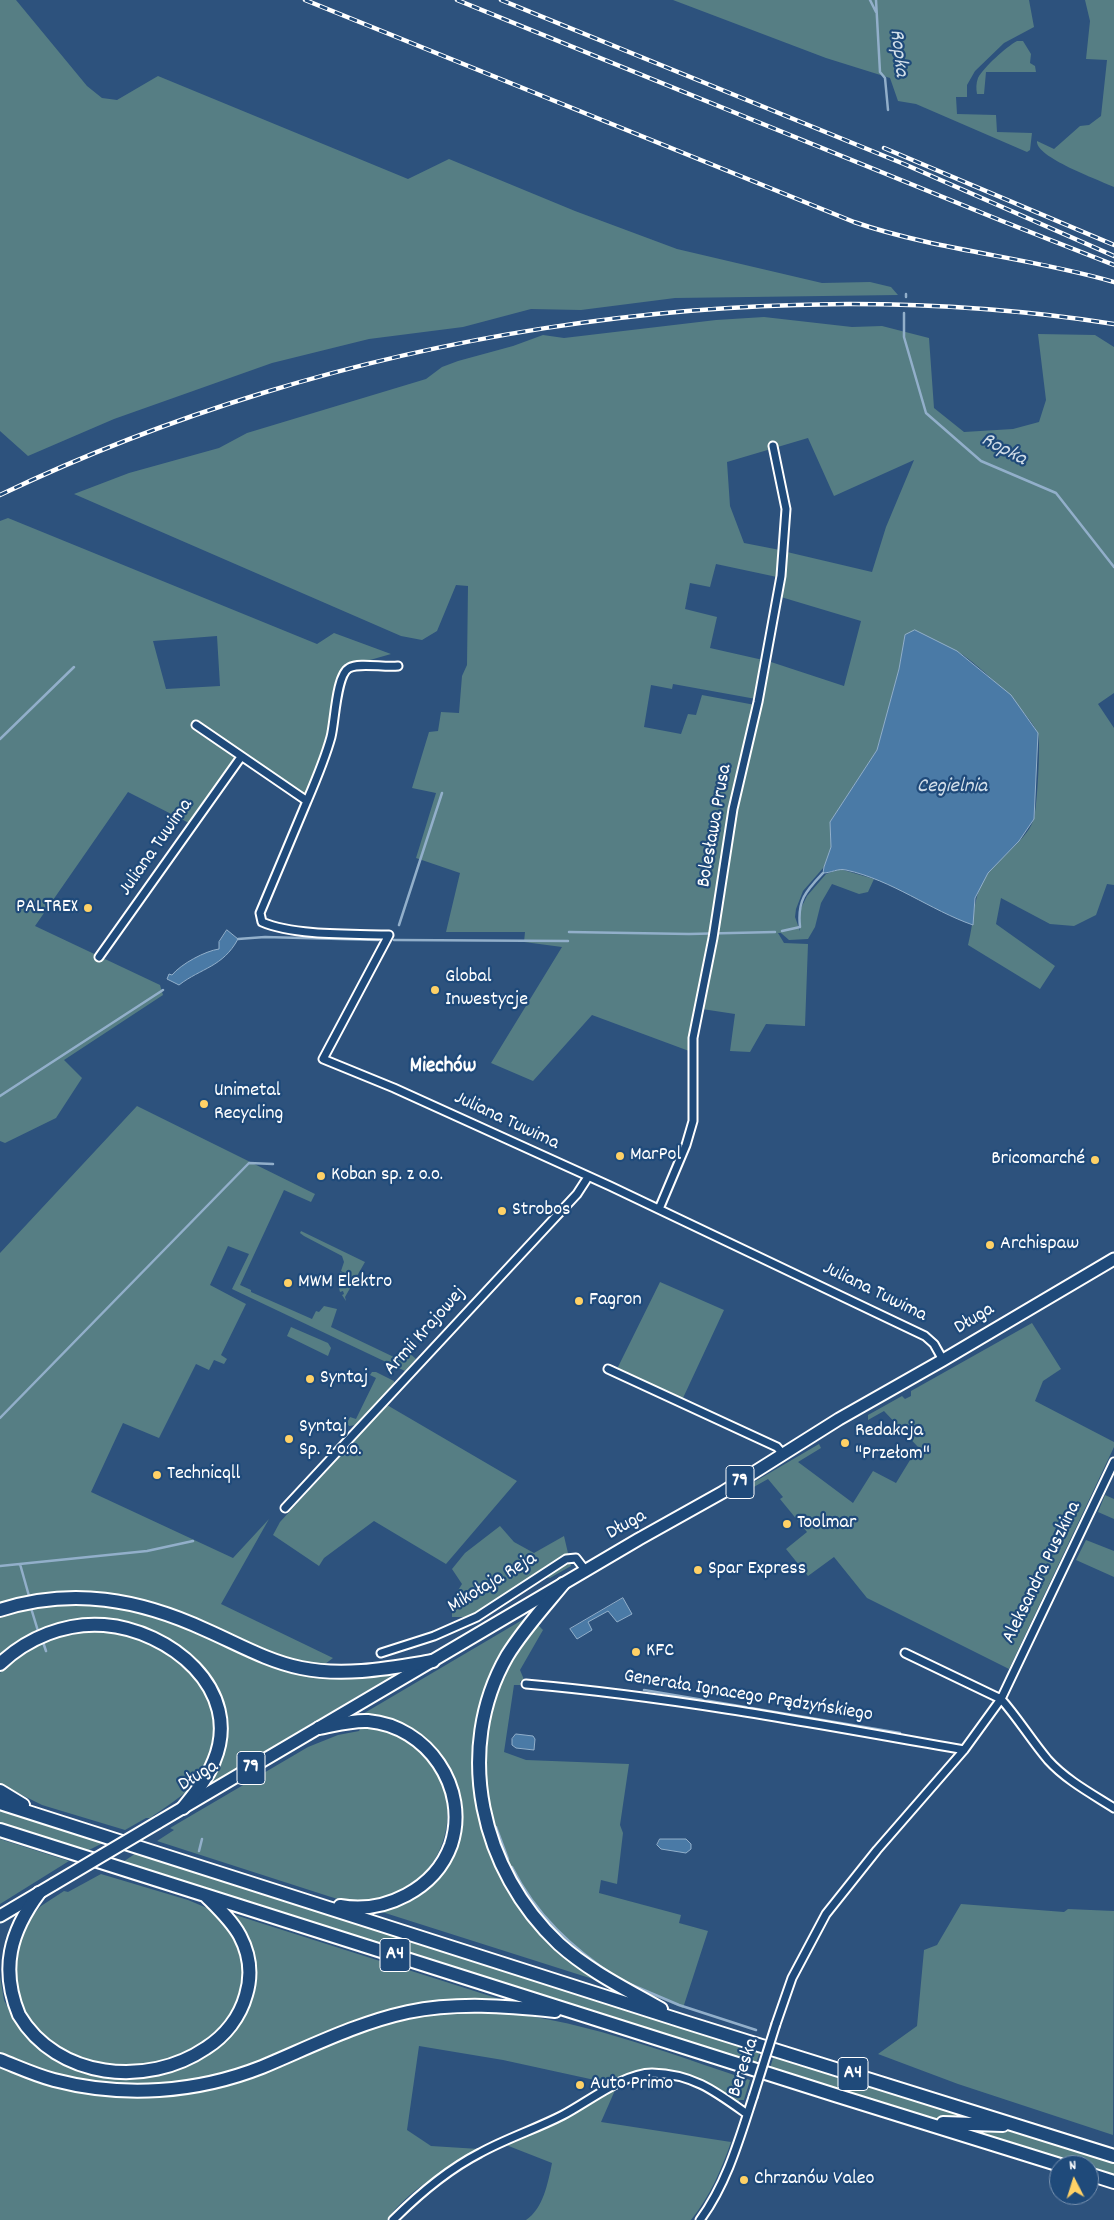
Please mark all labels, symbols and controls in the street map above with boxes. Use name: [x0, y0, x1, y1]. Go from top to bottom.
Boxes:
water label: Ropka: [882, 28, 912, 78]
water label: Ropka: [976, 429, 1030, 473]
street label: Bolesława Prusa: [693, 763, 739, 889]
water label: Cegielnia: [917, 775, 987, 801]
street label: Juliana Tuwima: [115, 795, 199, 901]
place label: PALTREX: [16, 896, 78, 920]
marker: PALTREX: [82, 902, 94, 914]
place label: Global Inwestycje: [445, 966, 528, 1013]
marker: Global Inwestycje: [429, 984, 441, 996]
district label: Miechów: [410, 1055, 476, 1081]
place label: Unimetal Recycling: [214, 1080, 283, 1127]
street label: Juliana Tuwima: [450, 1087, 562, 1157]
marker: Unimetal Recycling: [198, 1098, 210, 1110]
place label: MarPol: [630, 1144, 681, 1168]
place label: Bricomarché: [991, 1148, 1085, 1172]
marker: MarPol: [614, 1150, 626, 1162]
marker: Bricomarché: [1089, 1154, 1101, 1166]
place label: Koban sp. z o.o.: [331, 1164, 443, 1188]
marker: Koban sp. z o.o.: [315, 1170, 327, 1182]
place label: Strobos: [512, 1199, 570, 1223]
marker: Strobos: [496, 1205, 508, 1217]
place label: Archispaw: [1000, 1233, 1079, 1257]
marker: Archispaw: [984, 1239, 996, 1251]
street label: Juliana Tuwima: [818, 1257, 930, 1329]
place label: MWM Elektro: [298, 1271, 392, 1295]
marker: MWM Elektro: [282, 1277, 294, 1289]
street label: Armii Krajowej: [380, 1283, 472, 1381]
place label: Fagron: [589, 1289, 642, 1313]
marker: Fagron: [573, 1295, 585, 1307]
street label: Długa: [951, 1299, 999, 1341]
place label: Syntaj: [320, 1367, 368, 1391]
marker: Syntaj: [304, 1373, 316, 1385]
place label: Syntaj Sp. z o.o.: [299, 1416, 362, 1463]
place label: Redakcja "Przełom": [855, 1420, 930, 1467]
marker: Syntaj Sp. z o.o.: [283, 1433, 295, 1445]
marker: Redakcja "Przełom": [839, 1437, 851, 1449]
place label: Technicqll: [167, 1463, 240, 1487]
road number: 79: [726, 1465, 754, 1498]
marker: Technicqll: [151, 1469, 163, 1481]
street label: Aleksandra Puszkina: [998, 1498, 1088, 1648]
street label: Długa: [603, 1505, 651, 1547]
place label: Toolmar: [797, 1512, 856, 1536]
marker: Toolmar: [781, 1518, 793, 1530]
street label: Mikołaja Reja: [444, 1548, 542, 1620]
place label: Spar Express: [708, 1558, 806, 1582]
marker: Spar Express: [692, 1564, 704, 1576]
place label: KFC: [646, 1640, 674, 1664]
marker: KFC: [630, 1646, 642, 1658]
street label: Generała Ignacego Prądzyńskiego: [622, 1665, 874, 1729]
road number: 79: [237, 1752, 265, 1785]
street label: Długa: [175, 1756, 223, 1798]
road number: A4: [380, 1938, 410, 1972]
street label: Bereska: [724, 2036, 766, 2100]
road number: A4: [838, 2058, 868, 2090]
place label: Auto Primo: [590, 2073, 673, 2097]
marker: Auto Primo: [574, 2079, 586, 2091]
north arrow: [1049, 2155, 1099, 2205]
text: N: [1068, 2156, 1077, 2176]
place label: Chrzanów Valeo: [754, 2168, 874, 2192]
marker: Chrzanów Valeo: [738, 2174, 750, 2186]

